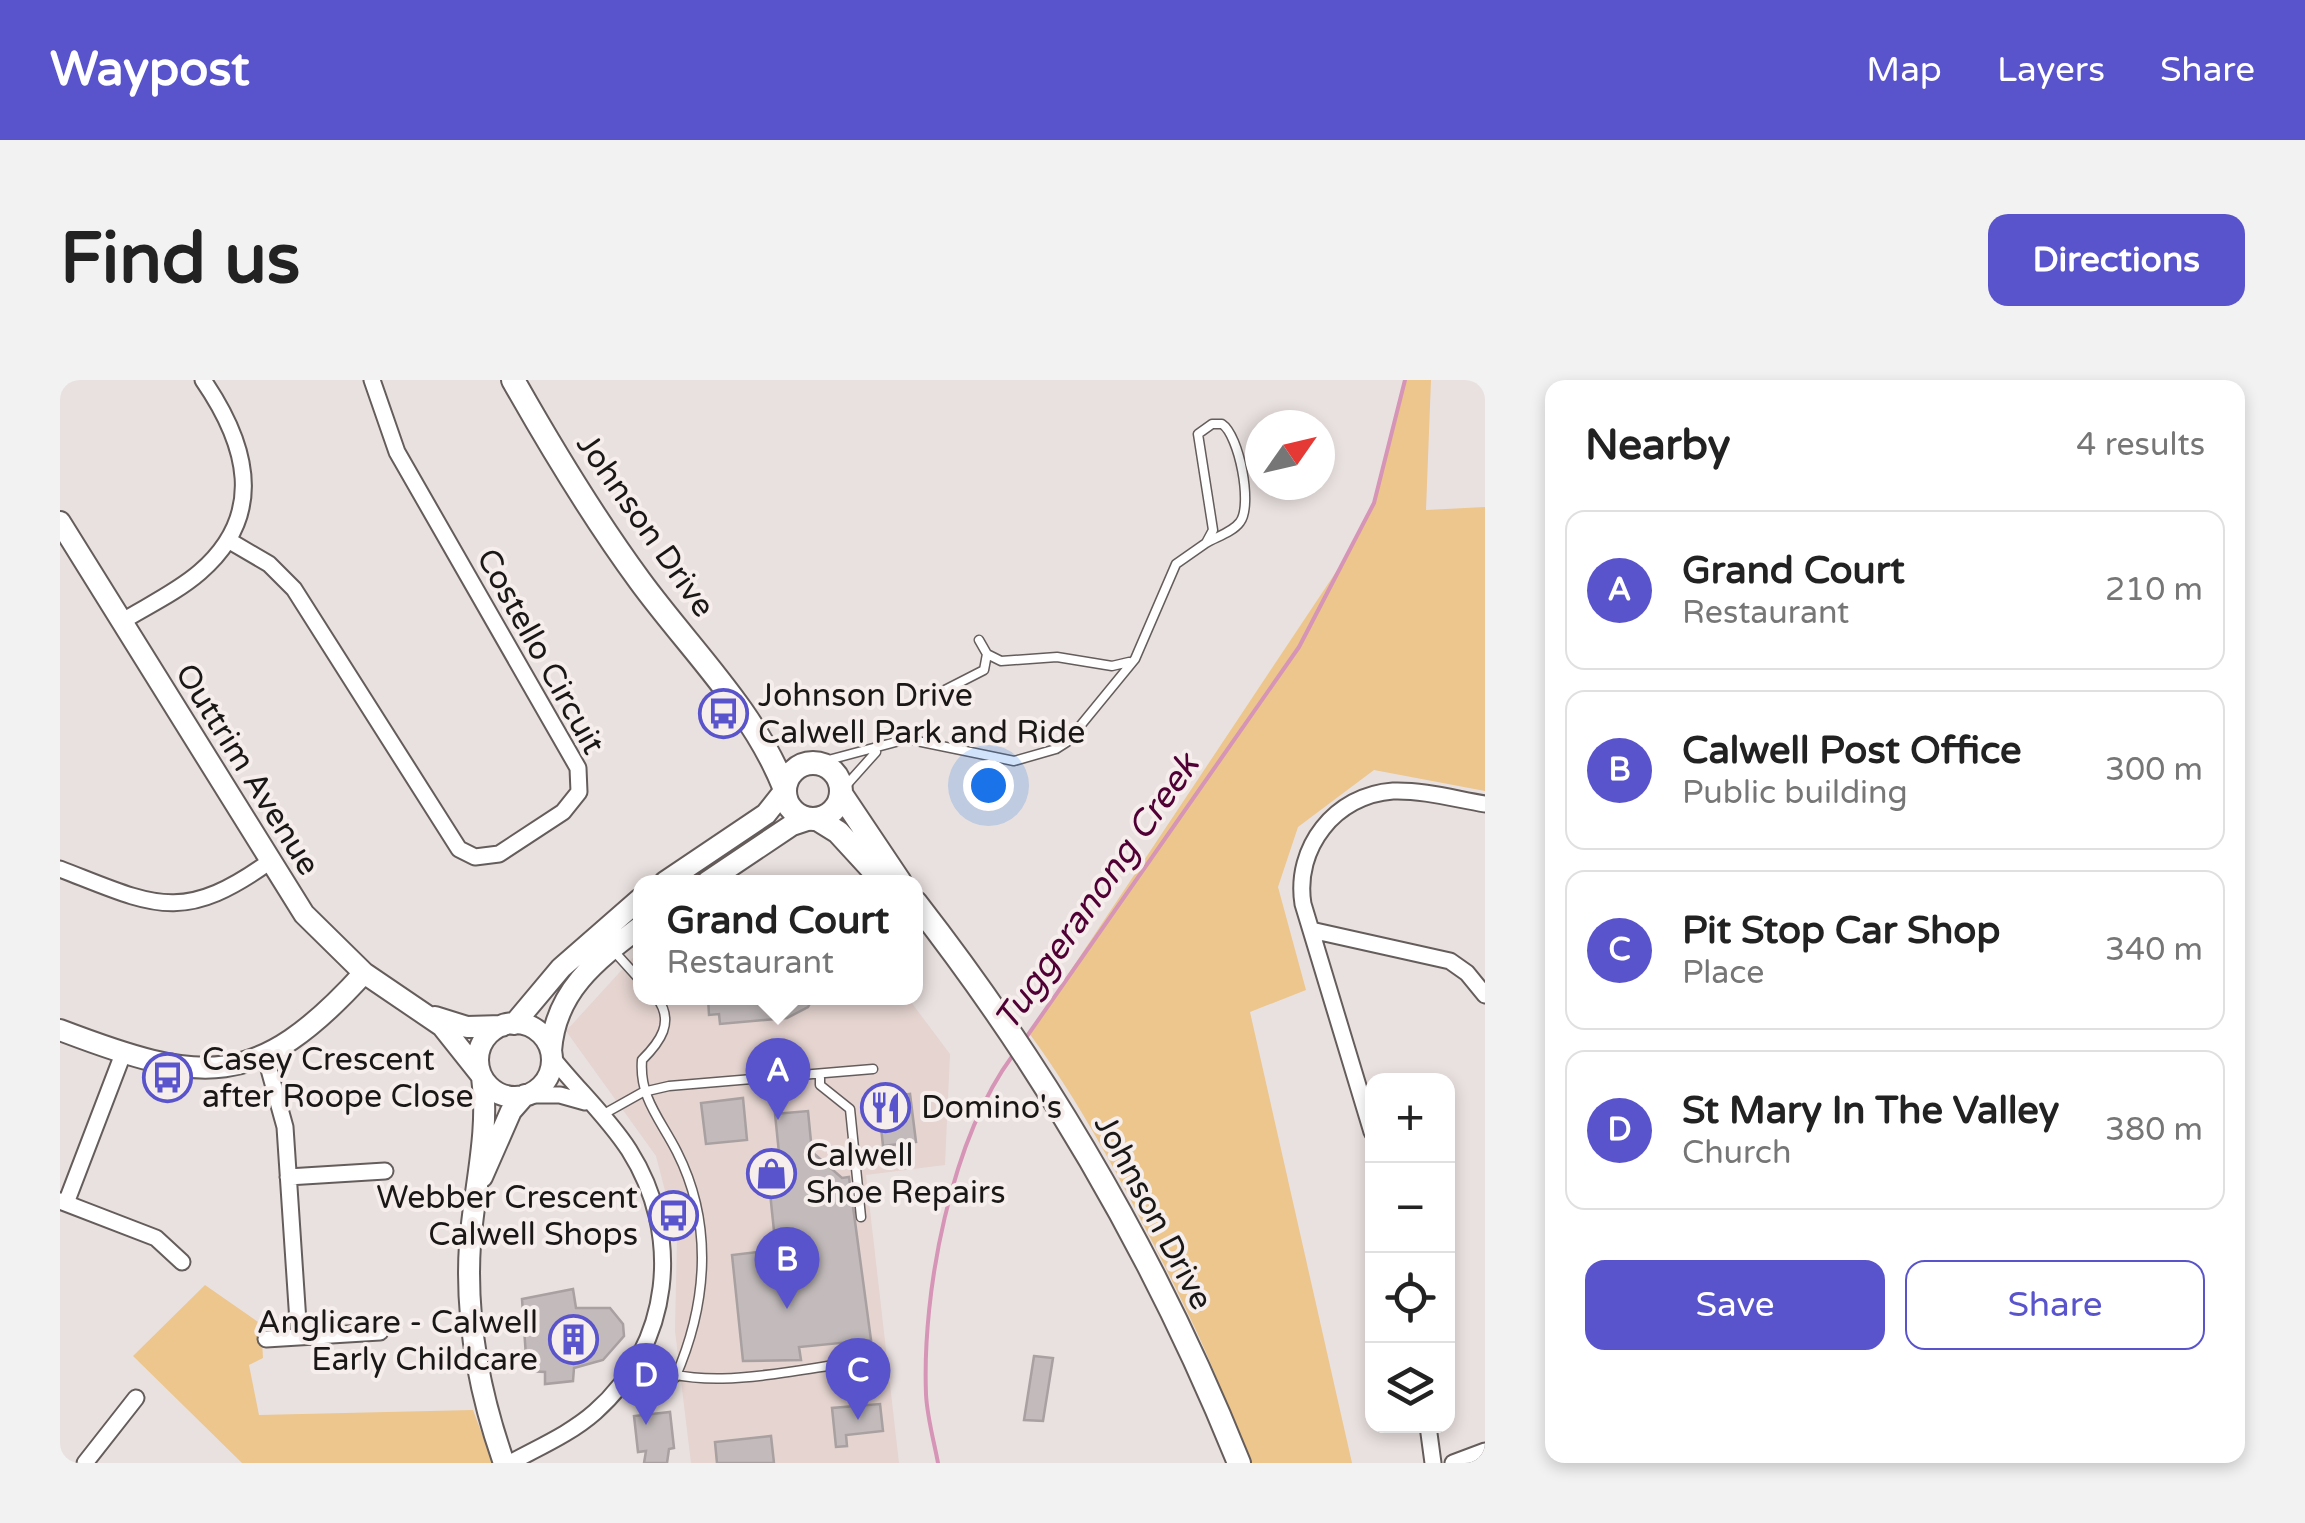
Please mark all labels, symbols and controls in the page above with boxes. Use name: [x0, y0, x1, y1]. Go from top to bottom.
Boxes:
text: Waypost: [50, 41, 250, 99]
text: Map: [1866, 49, 1942, 91]
text: Layers: [1997, 49, 2105, 91]
text: Share: [2160, 49, 2255, 91]
button: Directions: [1988, 214, 2245, 306]
text: Find us: [60, 218, 300, 302]
north arrow: [1245, 410, 1335, 500]
text: Nearby: [1585, 420, 1730, 471]
text: 4 results: [2076, 426, 2205, 464]
street label: Johnson Drive: [568, 427, 722, 624]
street label: Costello Circuit: [468, 542, 612, 761]
text: Grand Court: [1682, 548, 1905, 594]
text: A: [1608, 571, 1631, 609]
text: 210 m: [2105, 571, 2203, 609]
text: Restaurant: [1682, 594, 1849, 632]
street label: Outtrim Avenue: [167, 657, 327, 882]
place label: Johnson Drive Calwell Park and Ride: [758, 677, 1085, 752]
bus stop icon: Johnson Drive Calwell Park and Ride: [697, 687, 749, 739]
text: Calwell Post Office: [1682, 728, 2022, 774]
water label: Tuggeranong Creek: [985, 744, 1210, 1039]
text: B: [1608, 751, 1631, 789]
text: 300 m: [2105, 751, 2203, 789]
your location: [963, 760, 1014, 811]
text: Public building: [1682, 774, 1908, 812]
popup: [633, 875, 923, 1005]
text: Grand Court: [667, 898, 889, 944]
text: Pit Stop Car Shop: [1682, 908, 2000, 954]
text: C: [1608, 931, 1631, 969]
text: 340 m: [2105, 931, 2203, 969]
text: Restaurant: [667, 944, 834, 982]
text: Place: [1682, 954, 1764, 992]
pin: A: [746, 1038, 810, 1120]
place label: Casey Crescent after Roope Close: [202, 1041, 474, 1116]
bus stop icon: Casey Crescent after Roope Close: [141, 1051, 193, 1103]
map controls: [1365, 1073, 1455, 1433]
button: +: [1365, 1073, 1455, 1163]
restaurant icon: Domino's: [860, 1081, 912, 1133]
text: St Mary In The Valley: [1682, 1088, 2059, 1134]
place label: Domino's: [921, 1089, 1062, 1127]
street label: Johnson Drive: [1086, 1109, 1220, 1316]
text: D: [1607, 1111, 1632, 1149]
text: 380 m: [2105, 1111, 2203, 1149]
text: Church: [1682, 1134, 1791, 1172]
place label: Calwell Shoe Repairs: [806, 1137, 1006, 1212]
shop icon: Calwell Shoe Repairs: [745, 1147, 797, 1199]
button: −: [1365, 1163, 1455, 1253]
place label: Webber Crescent Calwell Shops: [376, 1179, 638, 1254]
bus stop icon: Webber Crescent Calwell Shops: [647, 1189, 699, 1241]
pin: B: [754, 1226, 820, 1309]
button: locate: [1365, 1253, 1455, 1343]
button: Save: [1585, 1260, 1885, 1350]
button: Share: [1905, 1260, 2205, 1350]
place label: Anglicare - Calwell Early Childcare: [257, 1304, 538, 1379]
building icon: Anglicare - Calwell Early Childcare: [547, 1314, 599, 1366]
pin: C: [826, 1338, 890, 1420]
pin: D: [614, 1342, 678, 1425]
button: layers: [1365, 1343, 1455, 1433]

